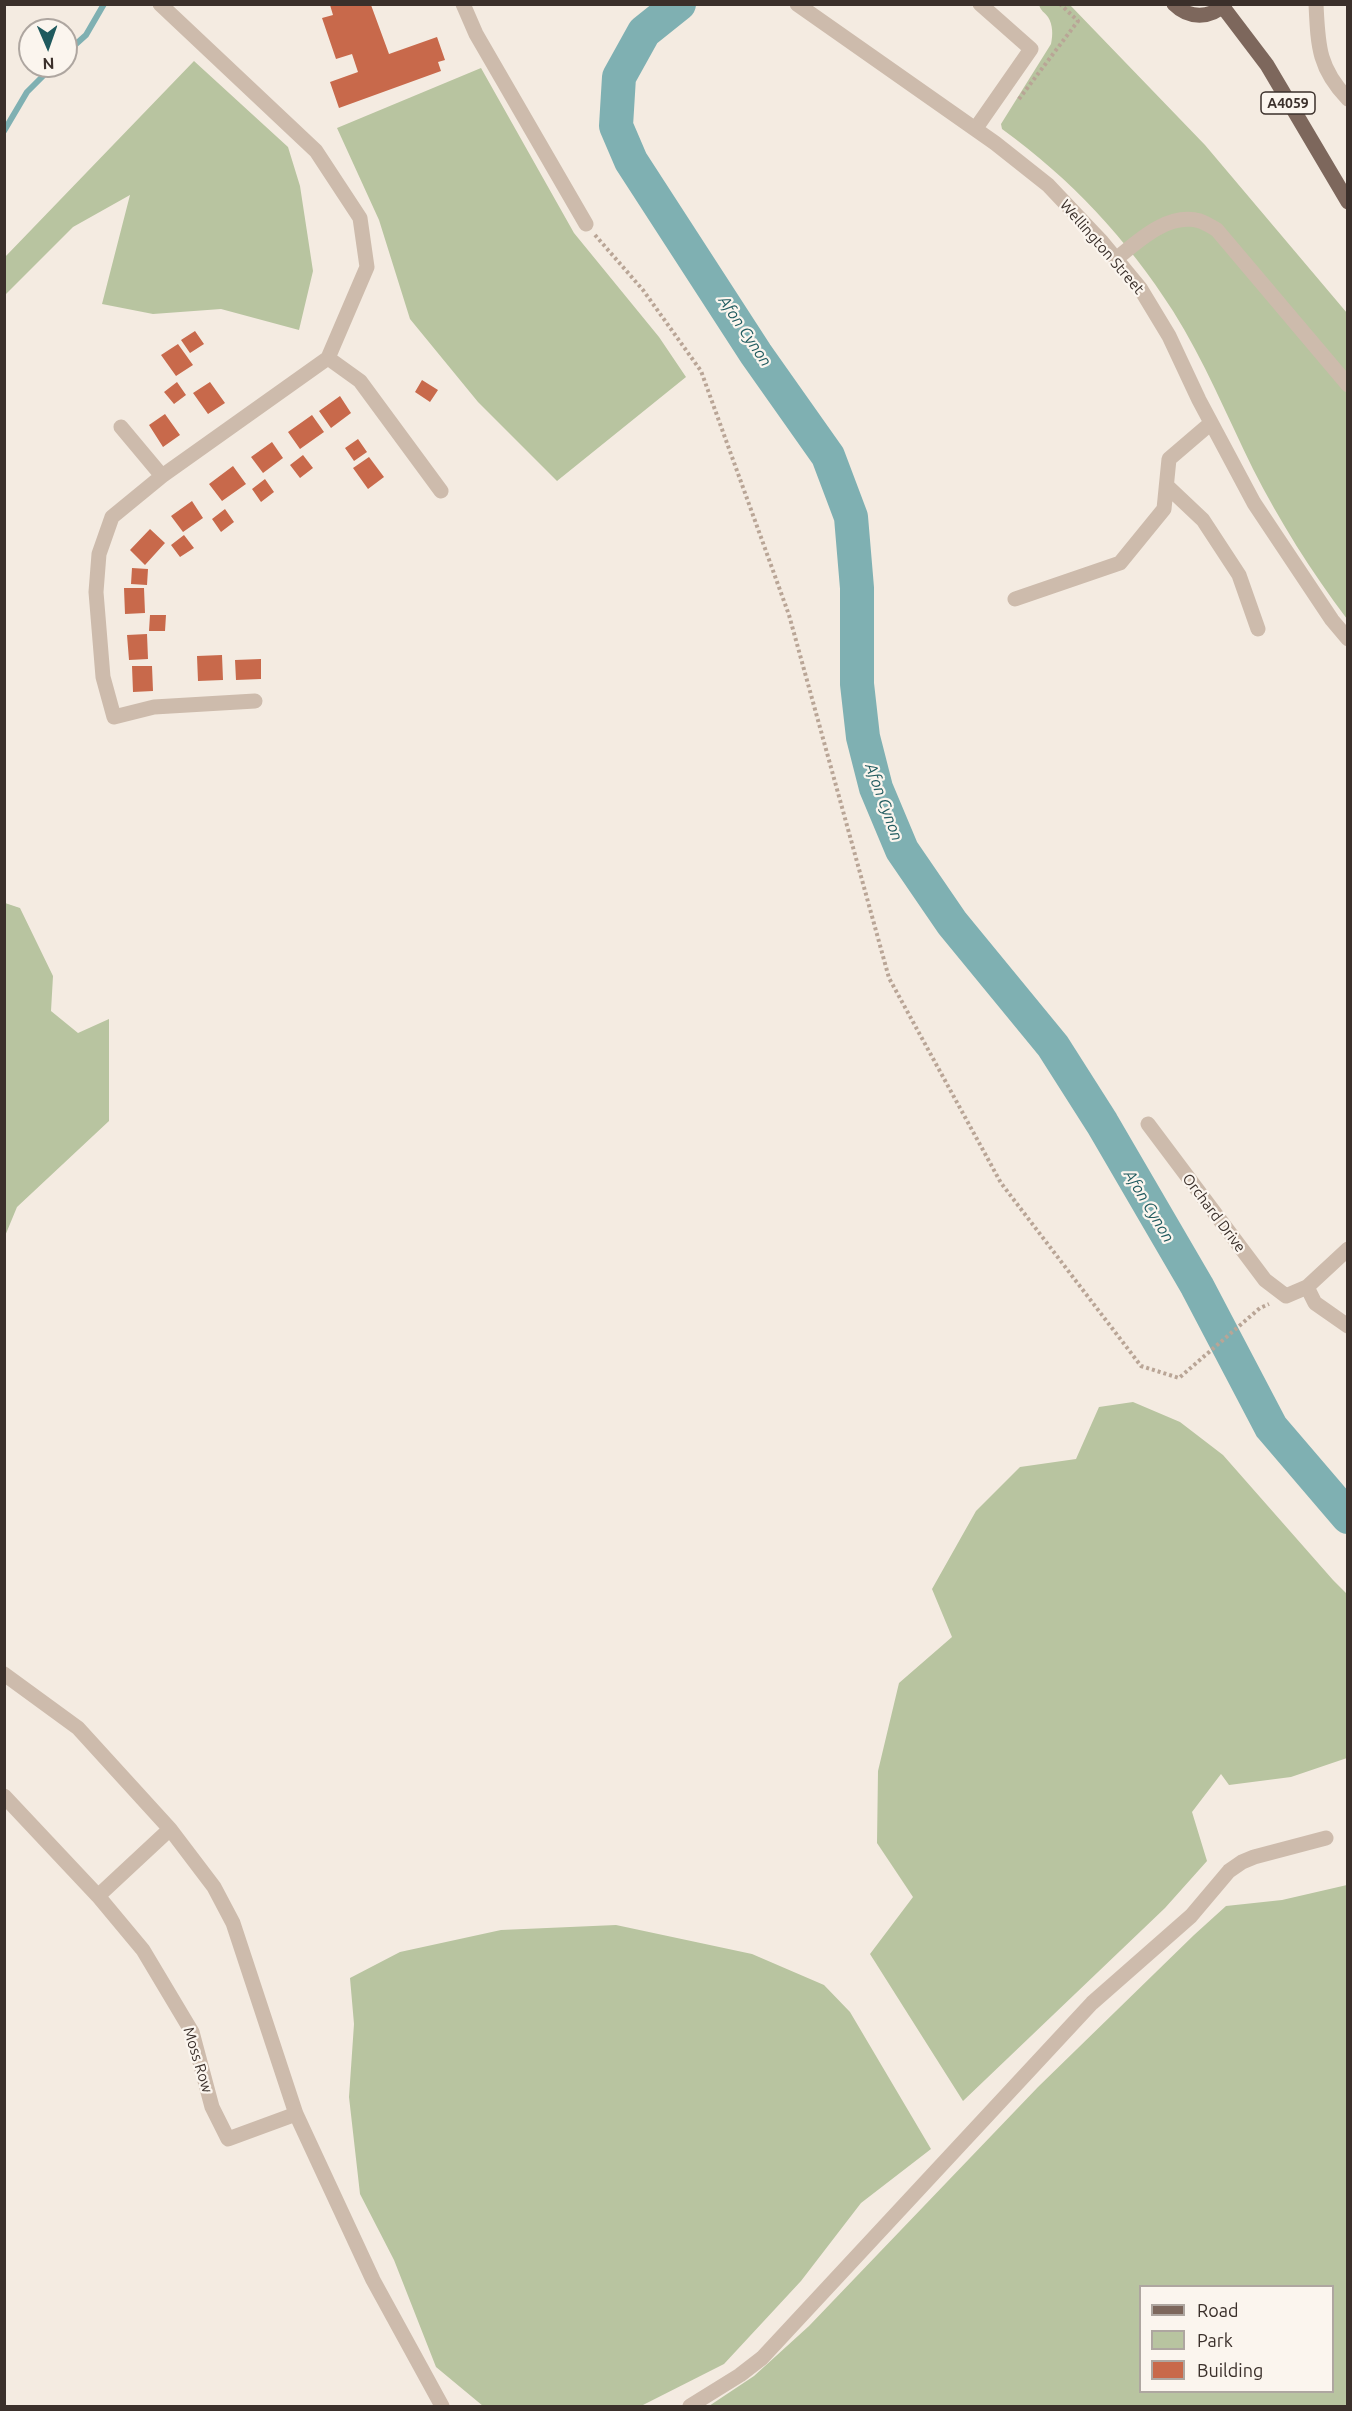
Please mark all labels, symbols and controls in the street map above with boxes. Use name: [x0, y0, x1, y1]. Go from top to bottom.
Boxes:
north arrow: [18, 18, 78, 78]
text: N: [42, 55, 55, 73]
road number: A4059: [1261, 92, 1315, 114]
street label: Wellington Street: [1056, 196, 1148, 298]
water label: Afon Cynon: [714, 292, 776, 370]
water label: Afon Cynon: [861, 761, 907, 843]
water label: Afon Cynon: [1120, 1166, 1178, 1246]
street label: Orchard Drive: [1179, 1170, 1249, 1256]
street label: Moss Row: [179, 2025, 217, 2095]
legend: [1139, 2285, 1334, 2393]
text: Road: [1197, 2300, 1239, 2320]
text: Park: [1197, 2330, 1233, 2350]
text: Building: [1197, 2360, 1263, 2380]

